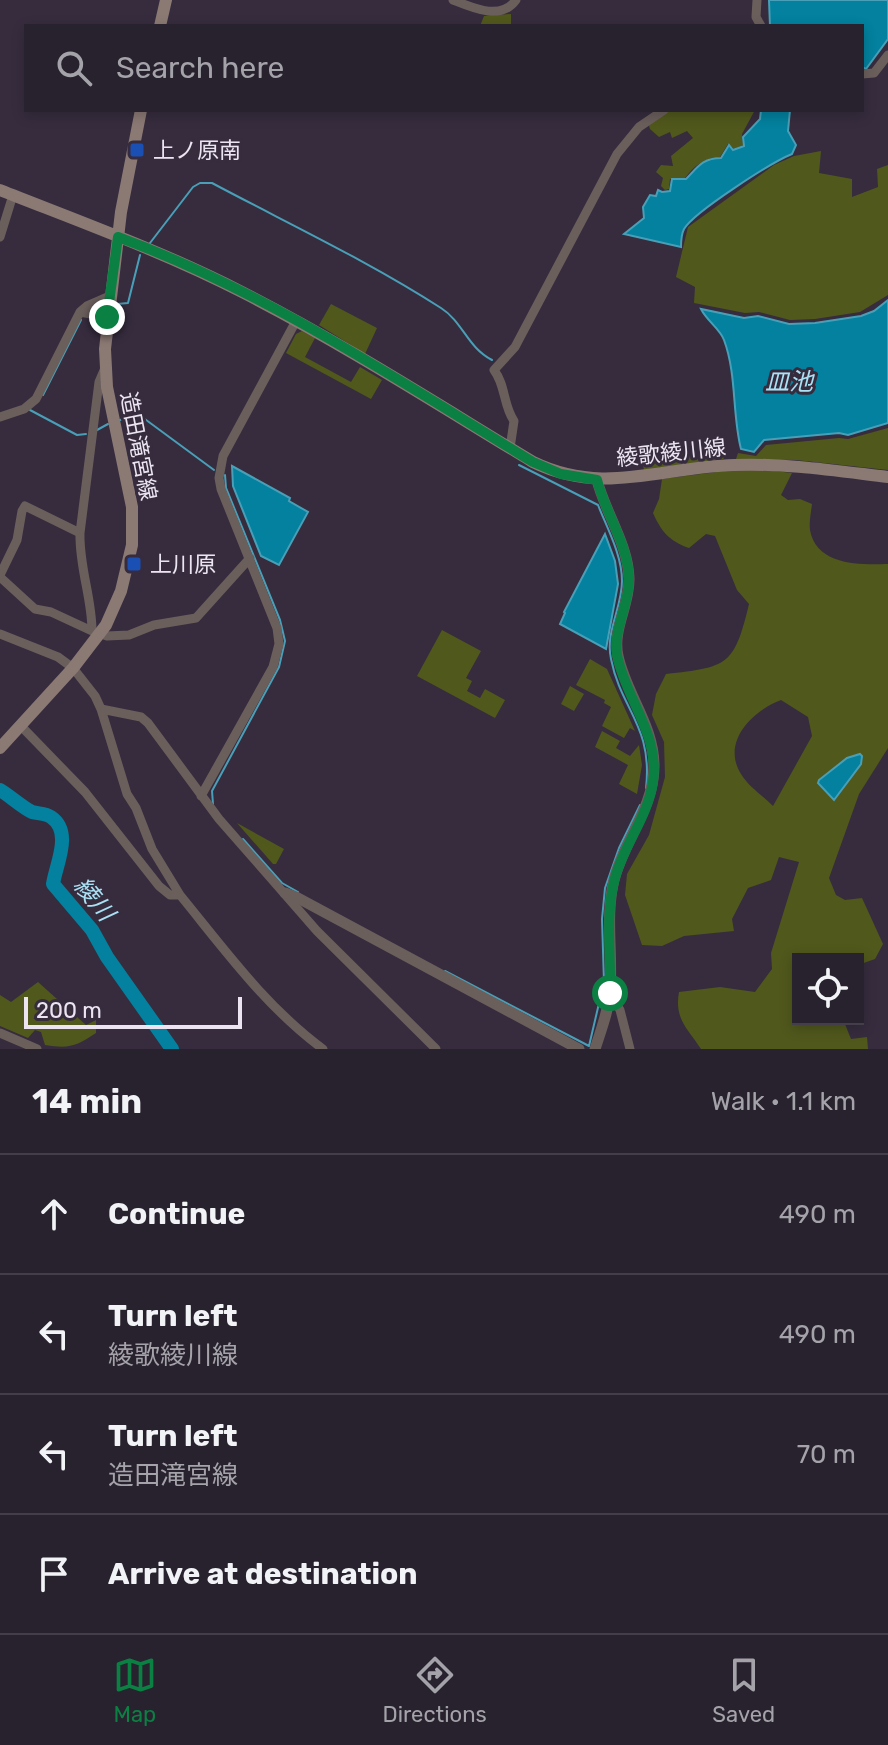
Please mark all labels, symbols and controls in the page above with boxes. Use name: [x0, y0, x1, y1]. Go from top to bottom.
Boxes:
search box: [24, 24, 864, 112]
icon: search: [52, 46, 96, 90]
text: Search here: [116, 50, 284, 86]
place label: 上ノ原南: [153, 137, 241, 164]
marker: 上ノ原南: [128, 141, 146, 159]
route end: [89, 299, 125, 335]
water label: 皿池: [765, 368, 815, 396]
street label: 造田滝宮線: [115, 390, 162, 503]
street label: 綾歌綾川線: [615, 433, 727, 472]
place label: 上川原: [150, 551, 216, 578]
marker: 上川原: [125, 555, 143, 573]
water label: 綾川: [68, 872, 122, 929]
map controls: [792, 953, 864, 1025]
button: locate: [792, 953, 864, 1025]
route start: [592, 975, 628, 1011]
scale bar: [24, 993, 242, 1029]
text: 200 m: [36, 997, 102, 1024]
text: 14 min: [32, 1081, 142, 1122]
text: Walk · 1.1 km: [711, 1086, 856, 1117]
icon: ahead: [32, 1192, 76, 1236]
text: Continue: [108, 1196, 245, 1232]
text: 490 m: [779, 1199, 856, 1230]
text: Turn left: [108, 1298, 238, 1334]
icon: left: [32, 1312, 76, 1356]
text: 490 m: [779, 1319, 856, 1350]
text: 綾歌綾川線: [108, 1340, 238, 1371]
text: Turn left: [108, 1418, 238, 1454]
icon: left: [32, 1432, 76, 1476]
text: 70 m: [797, 1439, 856, 1470]
text: 造田滝宮線: [108, 1460, 238, 1491]
icon: arrive: [32, 1552, 76, 1596]
text: Arrive at destination: [108, 1556, 418, 1592]
tab: Map: [113, 1653, 157, 1728]
tab: Directions: [382, 1653, 487, 1728]
tab: Saved: [712, 1653, 775, 1728]

